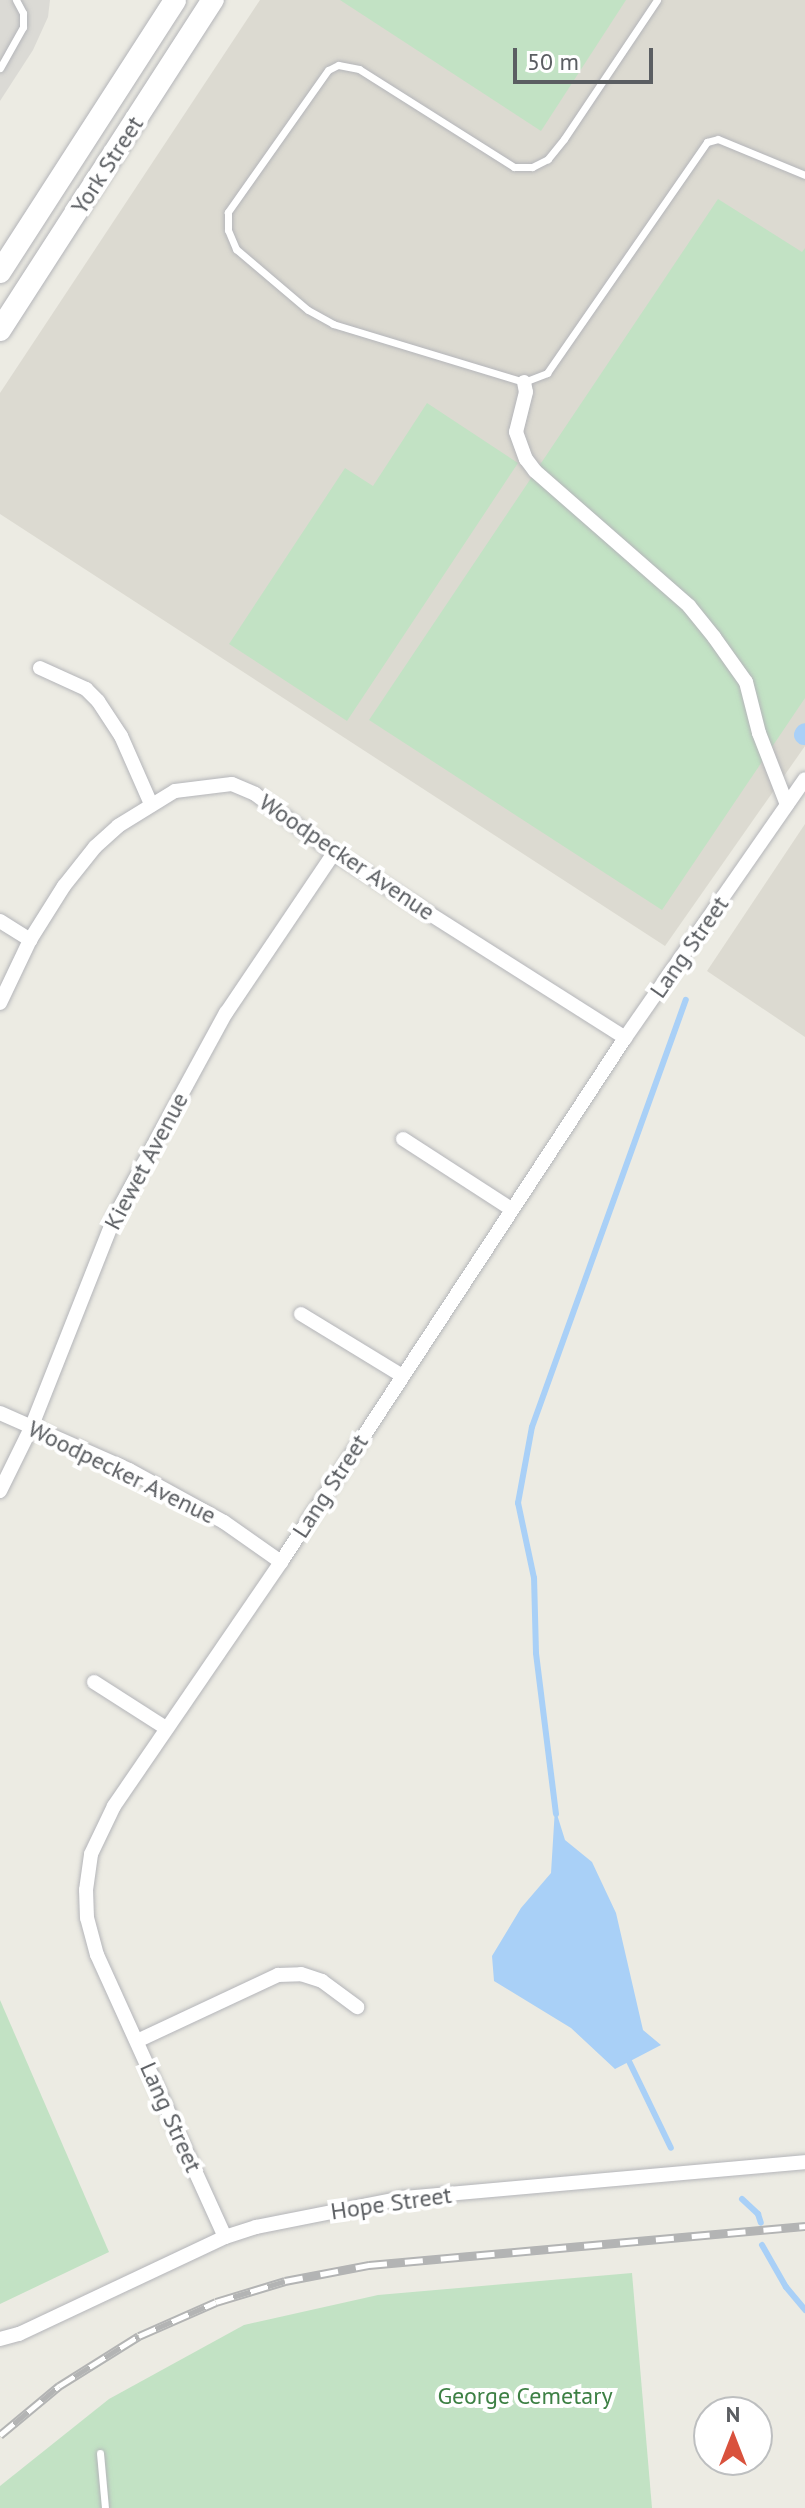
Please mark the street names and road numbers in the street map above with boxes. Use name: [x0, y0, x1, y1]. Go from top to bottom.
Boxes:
street label: York Street: [65, 110, 149, 220]
street label: Woodpecker Avenue: [253, 787, 441, 927]
street label: Lang Street: [643, 891, 735, 1003]
street label: Kiewet Avenue: [98, 1087, 194, 1235]
street label: Woodpecker Avenue: [23, 1414, 221, 1530]
street label: Lang Street: [286, 1429, 374, 1543]
street label: Lang Street: [134, 2057, 208, 2177]
street label: Hope Street: [329, 2180, 453, 2226]

